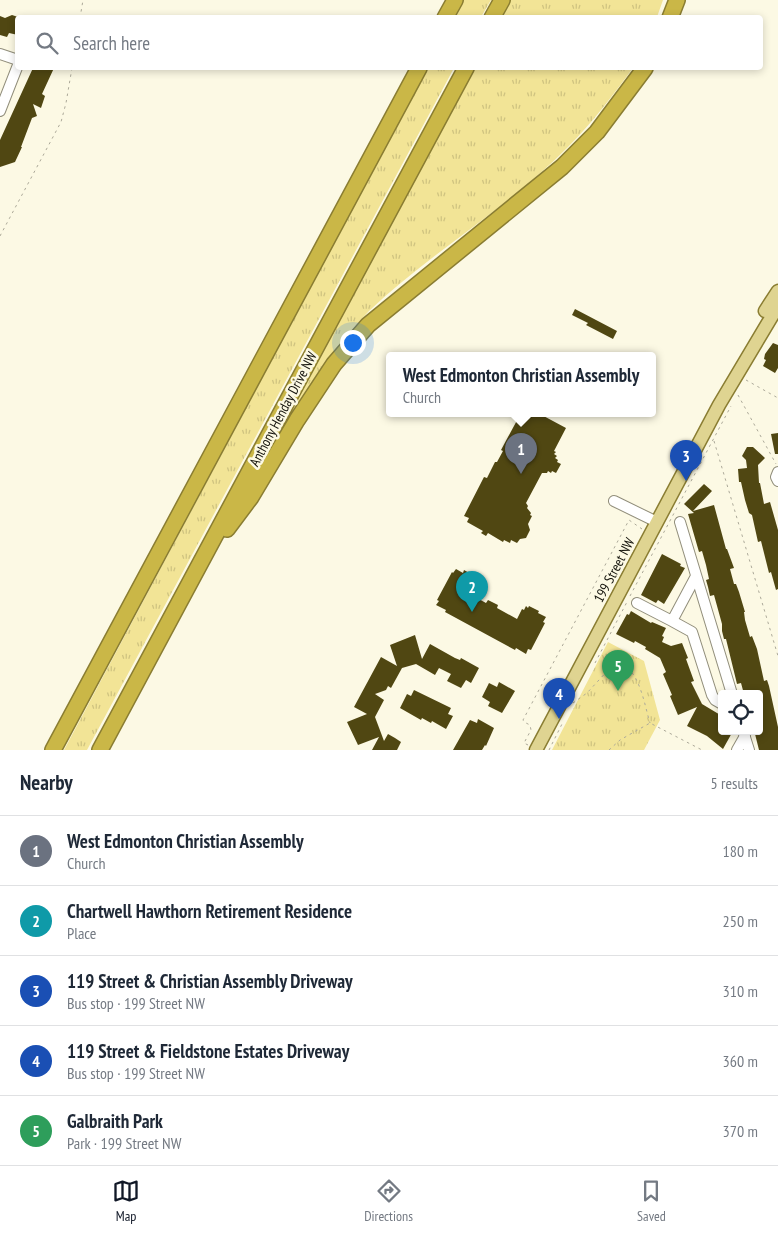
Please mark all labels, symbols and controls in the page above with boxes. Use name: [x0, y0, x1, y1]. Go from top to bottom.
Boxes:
search box: [15, 15, 763, 70]
icon: search: [33, 29, 61, 57]
text: Search here: [73, 31, 150, 55]
your location: [340, 330, 366, 356]
street label: Anthony Henday Drive NW: [245, 348, 321, 469]
popup: [386, 352, 656, 417]
text: West Edmonton Christian Assembly: [403, 363, 639, 387]
text: Church: [403, 387, 441, 407]
pin: 1: [505, 433, 537, 474]
pin: 3: [670, 440, 702, 481]
street label: 199 Street NW: [589, 534, 639, 605]
pin: 2: [456, 571, 488, 612]
pin: 5: [602, 650, 634, 691]
pin: 4: [543, 678, 575, 719]
map controls: [718, 690, 763, 735]
button: locate: [718, 690, 763, 735]
text: Nearby: [20, 769, 73, 796]
text: 5 results: [711, 773, 758, 793]
text: West Edmonton Christian Assembly: [67, 829, 304, 853]
text: 1: [32, 841, 40, 861]
text: 180 m: [723, 841, 758, 861]
text: Church: [67, 853, 105, 873]
text: Chartwell Hawthorn Retirement Residence: [67, 899, 352, 923]
text: 2: [32, 911, 40, 931]
text: 250 m: [723, 911, 758, 931]
text: Place: [67, 923, 96, 943]
text: 119 Street & Christian Assembly Driveway: [67, 969, 353, 993]
text: 3: [32, 981, 40, 1001]
text: 310 m: [723, 981, 758, 1001]
text: Bus stop · 199 Street NW: [67, 993, 205, 1013]
text: 119 Street & Fieldstone Estates Driveway: [67, 1039, 349, 1063]
text: 4: [32, 1051, 40, 1071]
text: 360 m: [723, 1051, 758, 1071]
text: Bus stop · 199 Street NW: [67, 1063, 205, 1083]
text: Galbraith Park: [67, 1109, 163, 1133]
text: 5: [32, 1121, 40, 1141]
text: 370 m: [723, 1121, 758, 1141]
text: Park · 199 Street NW: [67, 1133, 181, 1153]
tab: Map: [112, 1177, 140, 1225]
tab: Directions: [364, 1177, 413, 1225]
tab: Saved: [637, 1177, 666, 1225]

